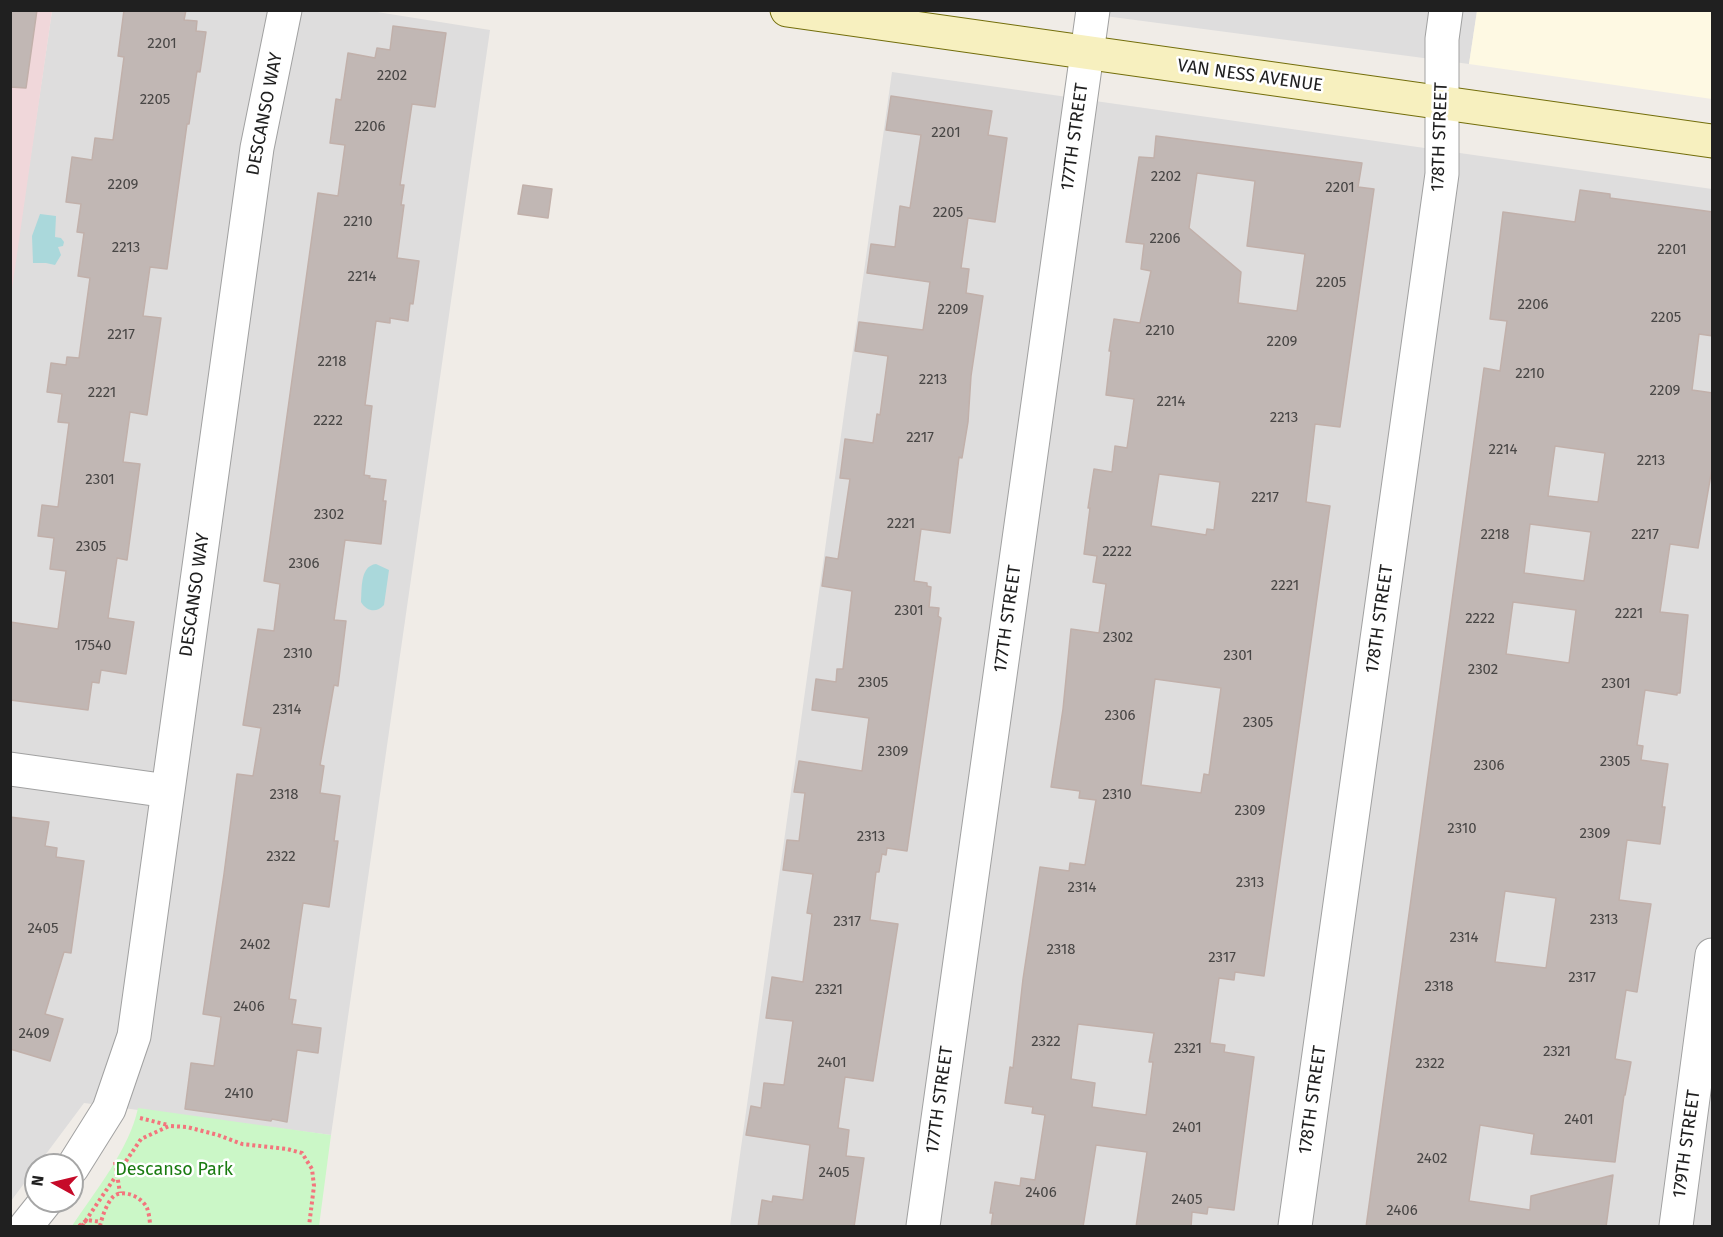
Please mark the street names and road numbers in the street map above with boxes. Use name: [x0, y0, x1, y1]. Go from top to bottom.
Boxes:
street label: DESCANSO WAY: [242, 51, 288, 177]
street label: VAN NESS AVENUE: [1176, 55, 1324, 97]
street label: 177TH STREET: [1057, 82, 1093, 192]
street label: 178TH STREET: [1427, 82, 1453, 192]
street label: DESCANSO WAY: [176, 532, 214, 658]
street label: 178TH STREET: [1362, 563, 1398, 675]
street label: 177TH STREET: [990, 564, 1026, 674]
street label: 178TH STREET: [1295, 1044, 1331, 1156]
street label: 177TH STREET: [922, 1045, 958, 1155]
street label: 179TH STREET: [1669, 1089, 1705, 1199]

